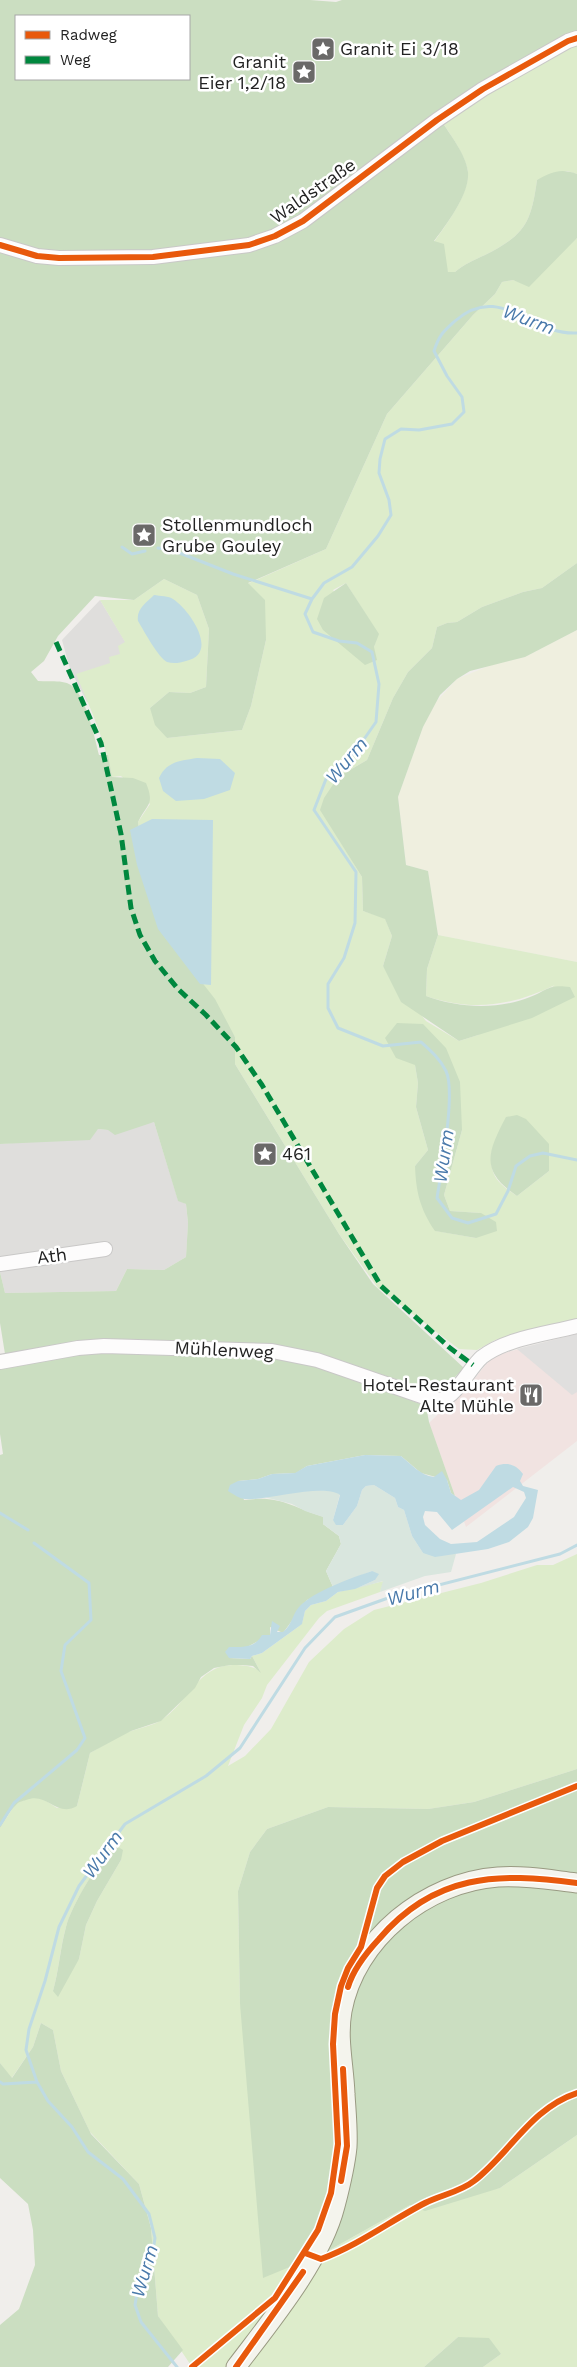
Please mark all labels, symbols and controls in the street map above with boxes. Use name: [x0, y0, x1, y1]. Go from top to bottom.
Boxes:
legend: [15, 15, 190, 80]
text: Radweg: [60, 26, 117, 44]
place icon: Granit Ei 3/18: [310, 36, 336, 62]
place label: Granit Ei 3/18: [340, 38, 459, 59]
text: Weg: [60, 51, 91, 69]
place label: Granit Eier 1,2/18: [198, 51, 286, 93]
place icon: Granit Eier 1,2/18: [291, 59, 317, 85]
street label: Waldstraße: [266, 153, 359, 228]
water label: Wurm: [500, 299, 558, 340]
place label: Stollenmundloch Grube Gouley: [162, 514, 313, 556]
place icon: Stollenmundloch Grube Gouley: [131, 522, 157, 548]
water label: Wurm: [320, 732, 373, 788]
water label: Wurm: [428, 1128, 459, 1184]
place icon: 461: [252, 1141, 278, 1167]
place label: 461: [282, 1143, 311, 1164]
street label: Ath: [36, 1243, 68, 1268]
street label: Mühlenweg: [174, 1336, 274, 1363]
place label: Hotel-Restaurant Alte Mühle: [362, 1374, 514, 1416]
restaurant icon: Hotel-Restaurant Alte Mühle: [518, 1382, 544, 1408]
water label: Wurm: [384, 1574, 442, 1611]
water label: Wurm: [77, 1826, 128, 1883]
water label: Wurm: [126, 2242, 163, 2300]

